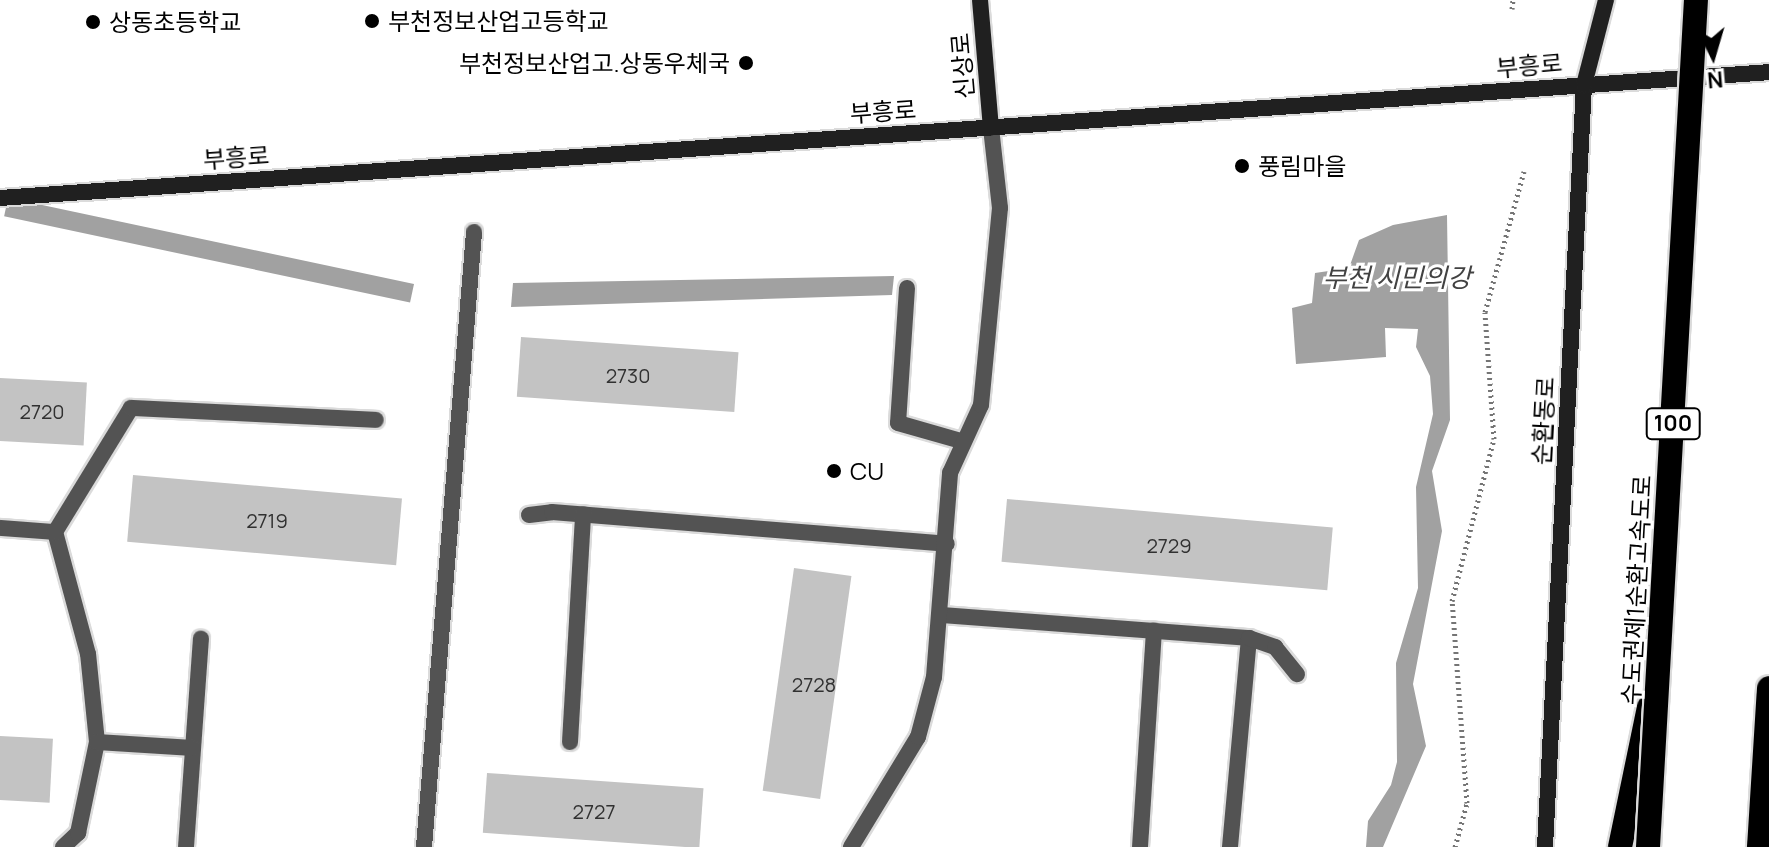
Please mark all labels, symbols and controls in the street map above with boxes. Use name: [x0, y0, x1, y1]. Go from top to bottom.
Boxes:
place label: 부천정보산업고등학교: [388, 7, 609, 35]
place label: 상동초등학교: [109, 8, 241, 36]
marker: 부천정보산업고등학교: [363, 12, 381, 30]
marker: 상동초등학교: [84, 13, 102, 31]
north arrow: [1673, 16, 1753, 96]
street label: 신상로: [945, 32, 979, 100]
street label: 부흥로: [1495, 48, 1563, 82]
place label: 부천정보산업고.상동우체국: [459, 49, 730, 77]
marker: 부천정보산업고.상동우체국: [737, 54, 755, 72]
text: N: [1706, 64, 1724, 96]
street label: 부흥로: [849, 94, 917, 128]
street label: 부흥로: [202, 140, 270, 174]
place label: 풍림마을: [1258, 152, 1346, 180]
marker: 풍림마을: [1233, 157, 1251, 175]
water label: 부천 시민의강: [1323, 262, 1471, 294]
house number: 2730: [606, 363, 650, 387]
street label: 순환동로: [1526, 376, 1560, 466]
house number: 2720: [19, 399, 65, 423]
road number: 100: [1645, 406, 1701, 442]
place label: CU: [850, 457, 884, 485]
marker: CU: [825, 462, 843, 480]
street label: 수도권제1순환고속도로: [1616, 474, 1656, 706]
house number: 2719: [246, 508, 288, 532]
house number: 2729: [1146, 533, 1192, 557]
house number: 2728: [792, 672, 836, 696]
house number: 2727: [573, 799, 615, 823]

